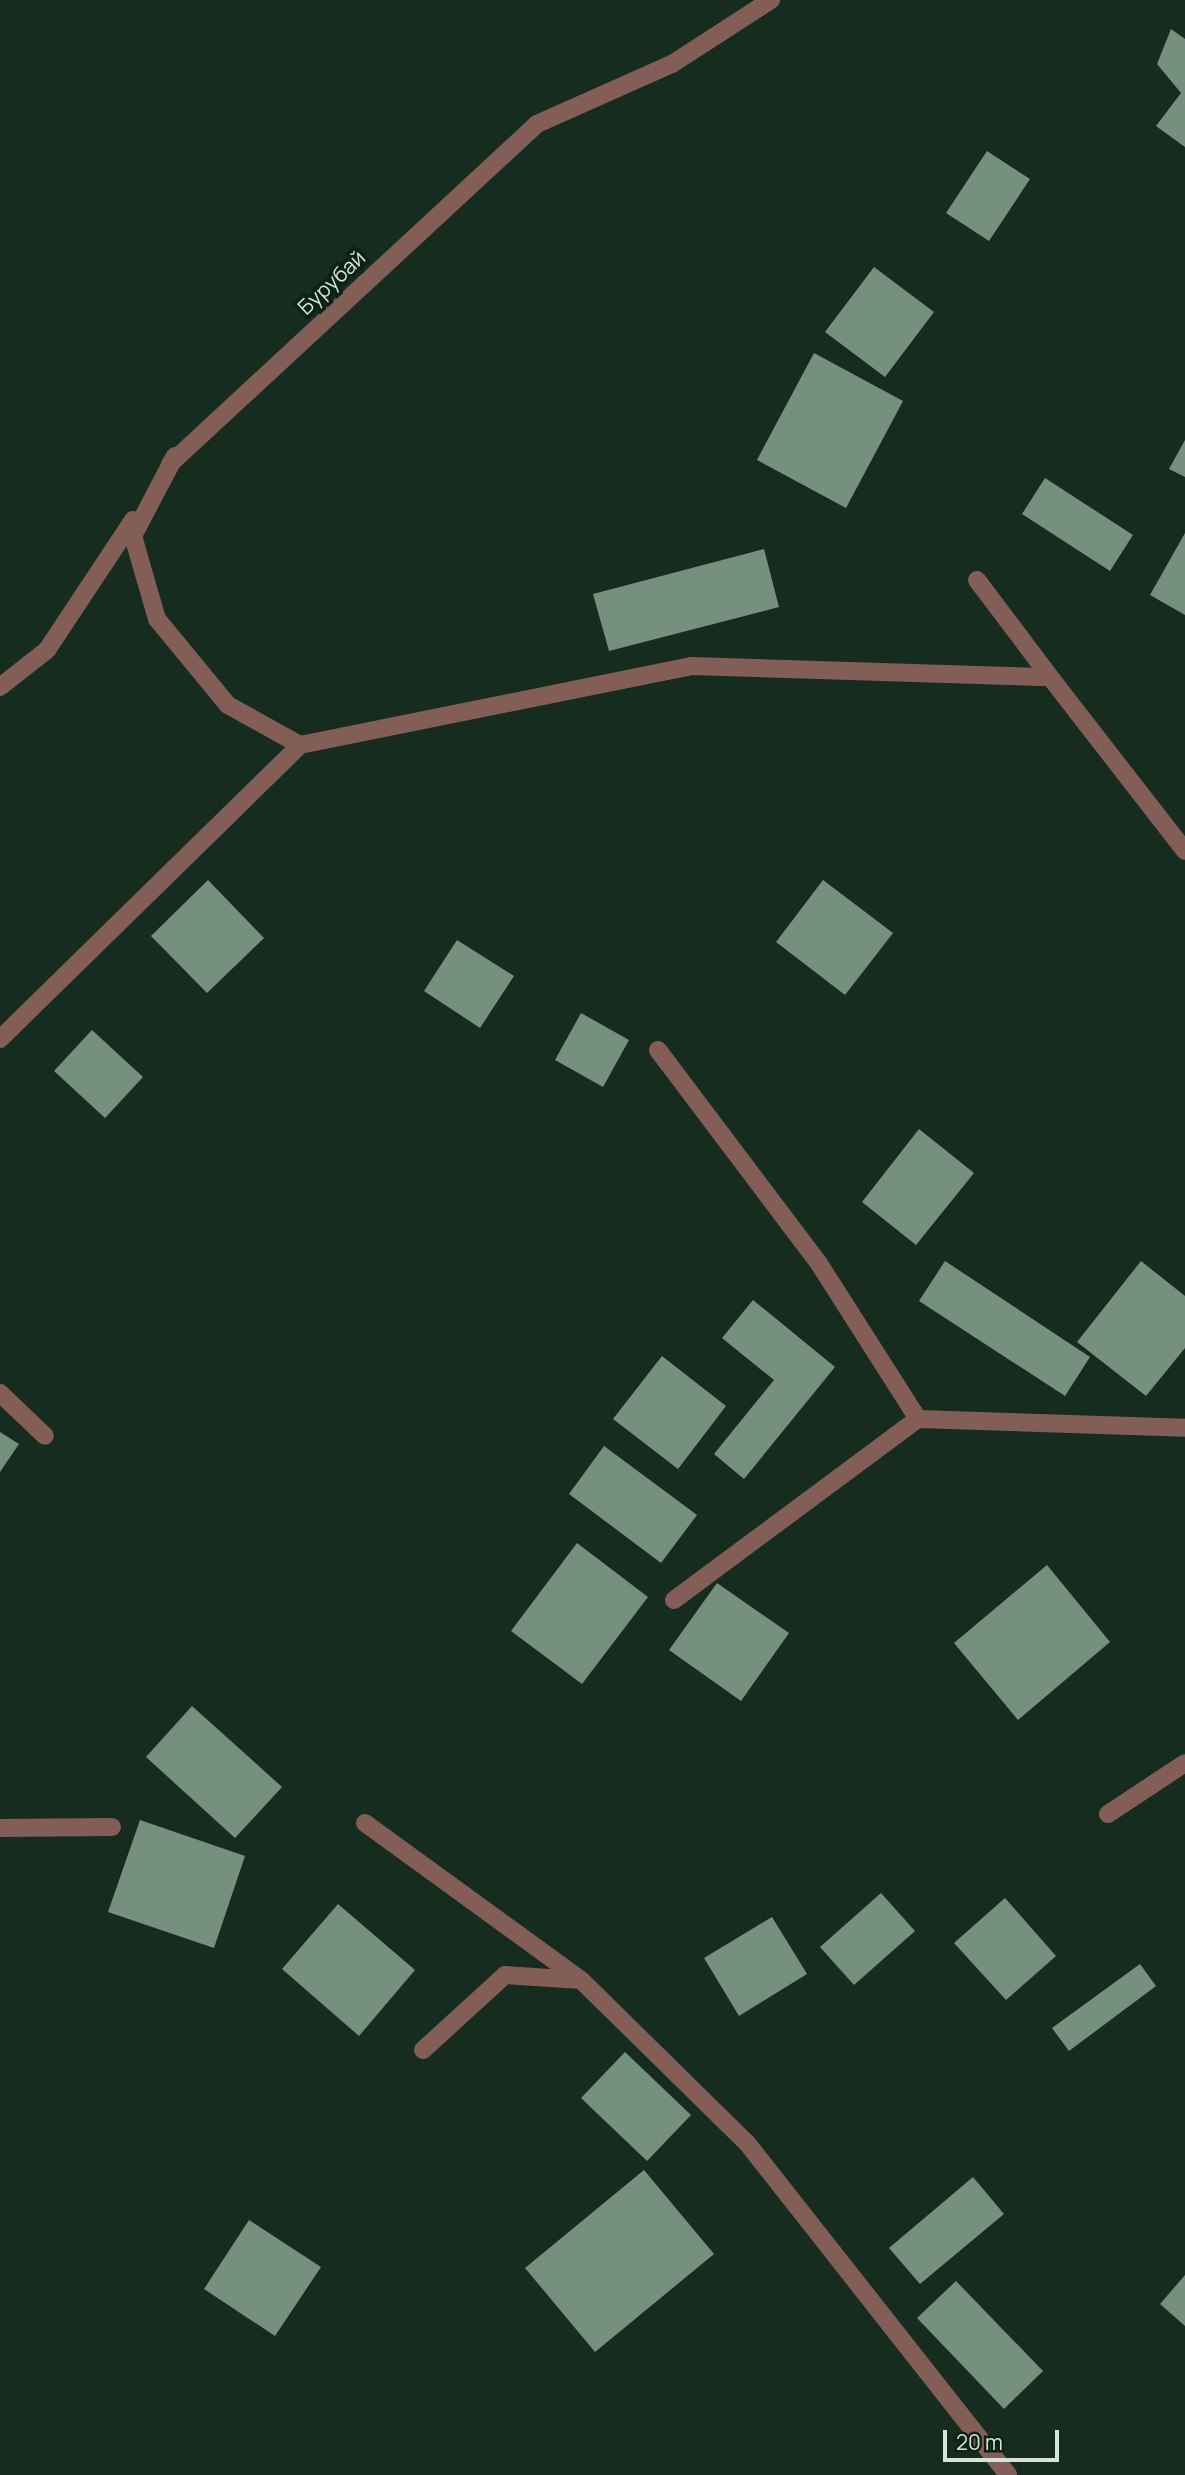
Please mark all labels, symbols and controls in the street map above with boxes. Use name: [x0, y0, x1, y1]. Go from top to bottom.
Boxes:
street label: Бурубай: [292, 245, 370, 319]
scale bar: [947, 2416, 1062, 2460]
text: 20 m: [956, 2428, 1003, 2456]

